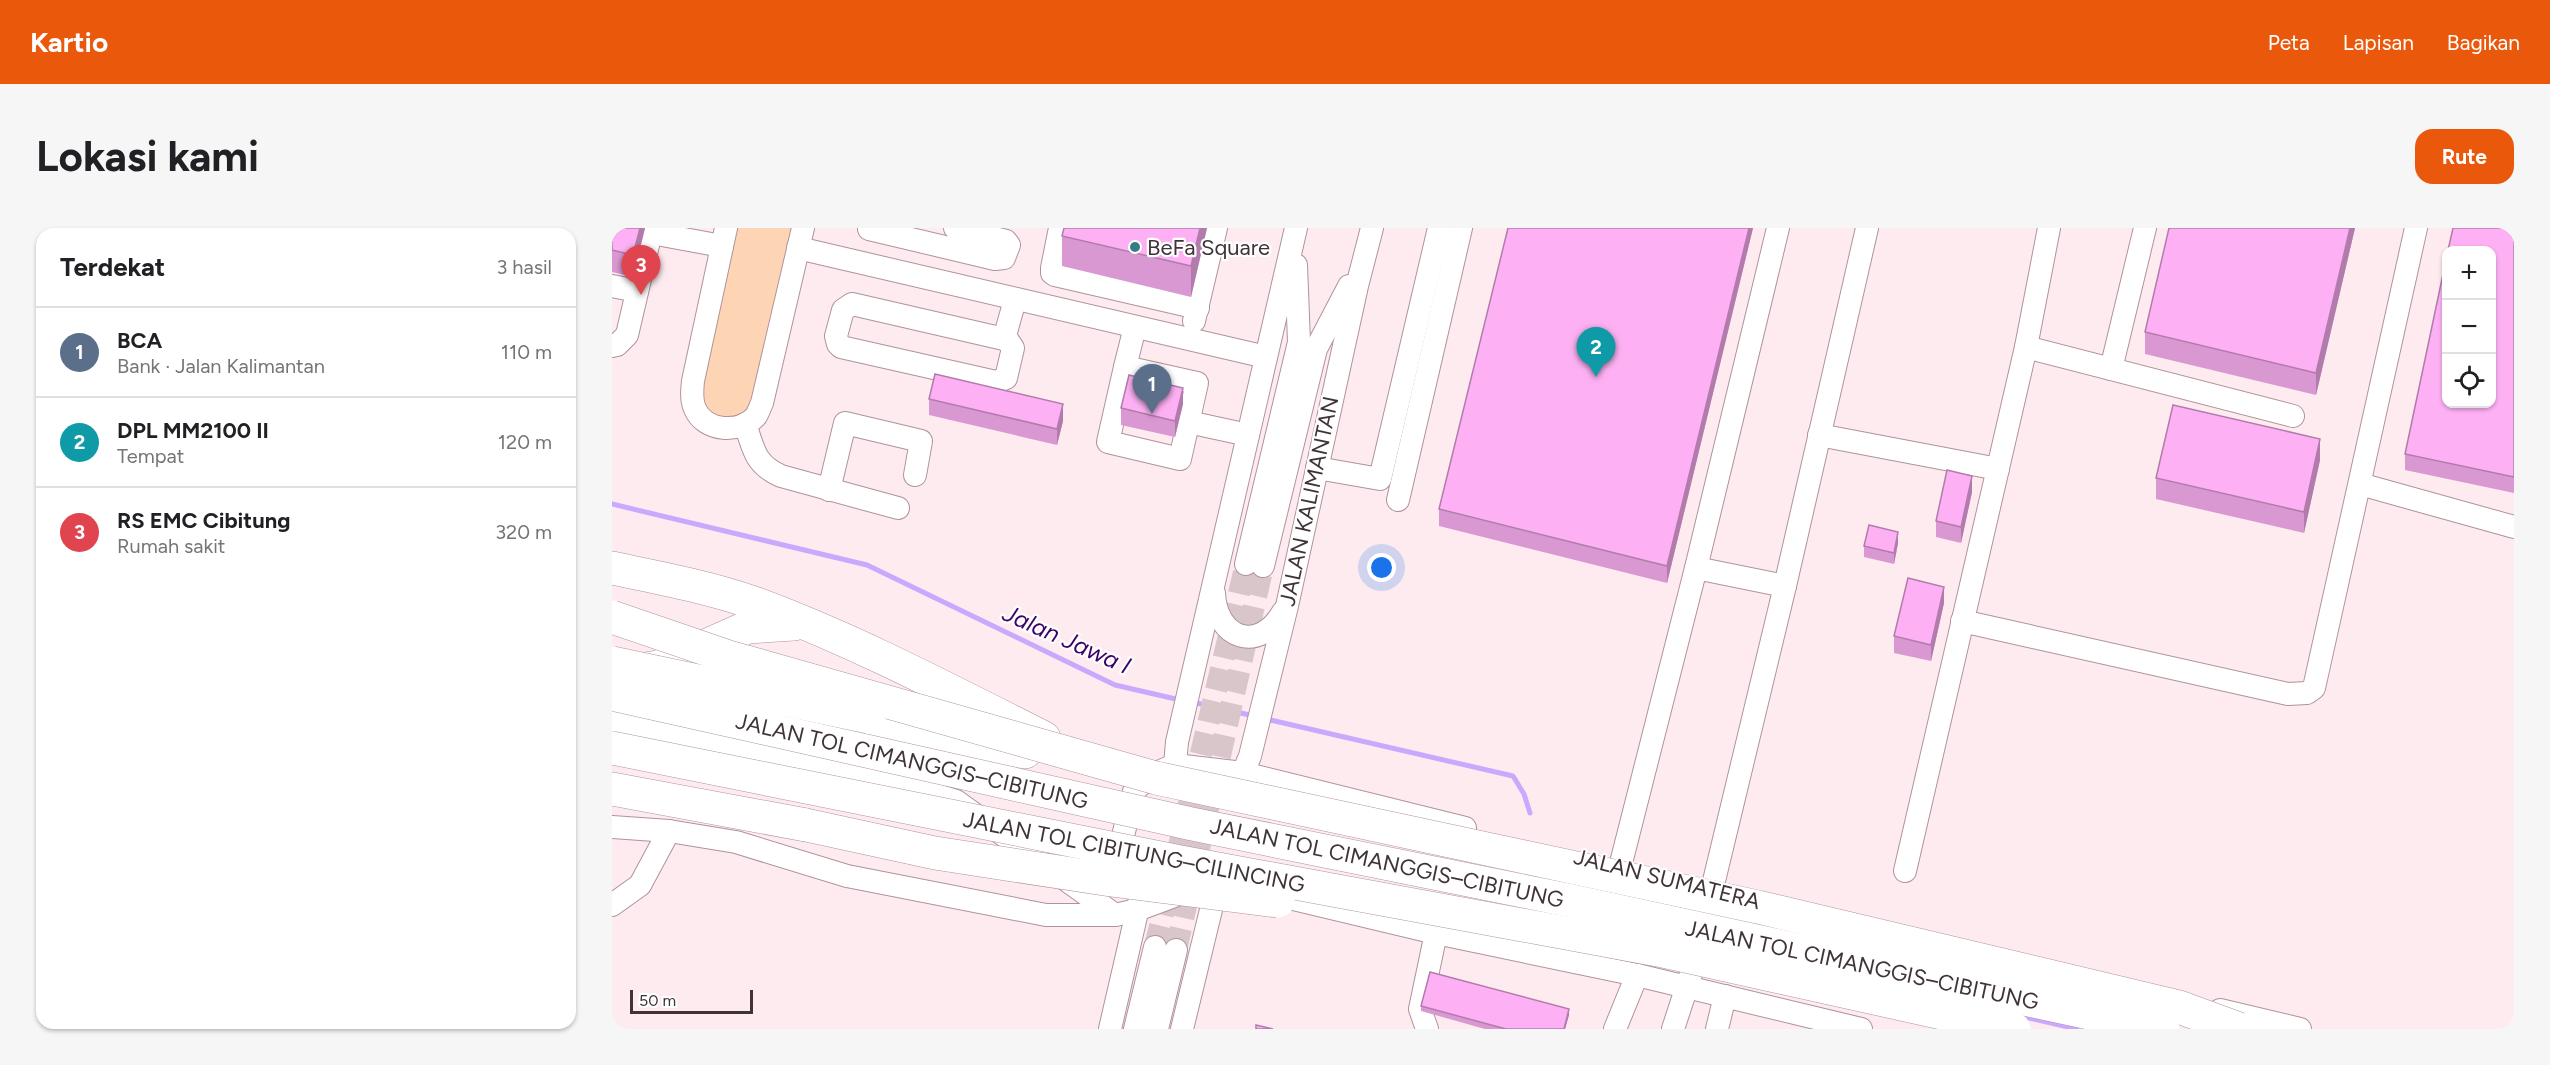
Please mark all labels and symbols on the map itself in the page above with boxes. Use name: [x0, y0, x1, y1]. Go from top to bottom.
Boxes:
place label: BeFa Square: [1147, 234, 1270, 261]
marker: BeFa Square: [1128, 240, 1142, 254]
pin: 3: [621, 245, 660, 295]
pin: 2: [1576, 328, 1616, 377]
pin: 1: [1132, 364, 1172, 414]
street label: JALAN KALIMANTAN: [1274, 394, 1344, 608]
your location: [1367, 553, 1396, 582]
water label: Jalan Jawa I: [998, 598, 1136, 680]
street label: JALAN TOL CIMANGGIS–CIBITUNG: [733, 707, 1091, 815]
street label: JALAN TOL CIBITUNG–CILINCING: [961, 806, 1307, 898]
street label: JALAN TOL CIMANGGIS–CIBITUNG: [1208, 812, 1566, 914]
street label: JALAN SUMATERA: [1571, 843, 1763, 915]
street label: JALAN TOL CIMANGGIS–CIBITUNG: [1683, 914, 2041, 1016]
scale bar: [630, 987, 753, 1014]

